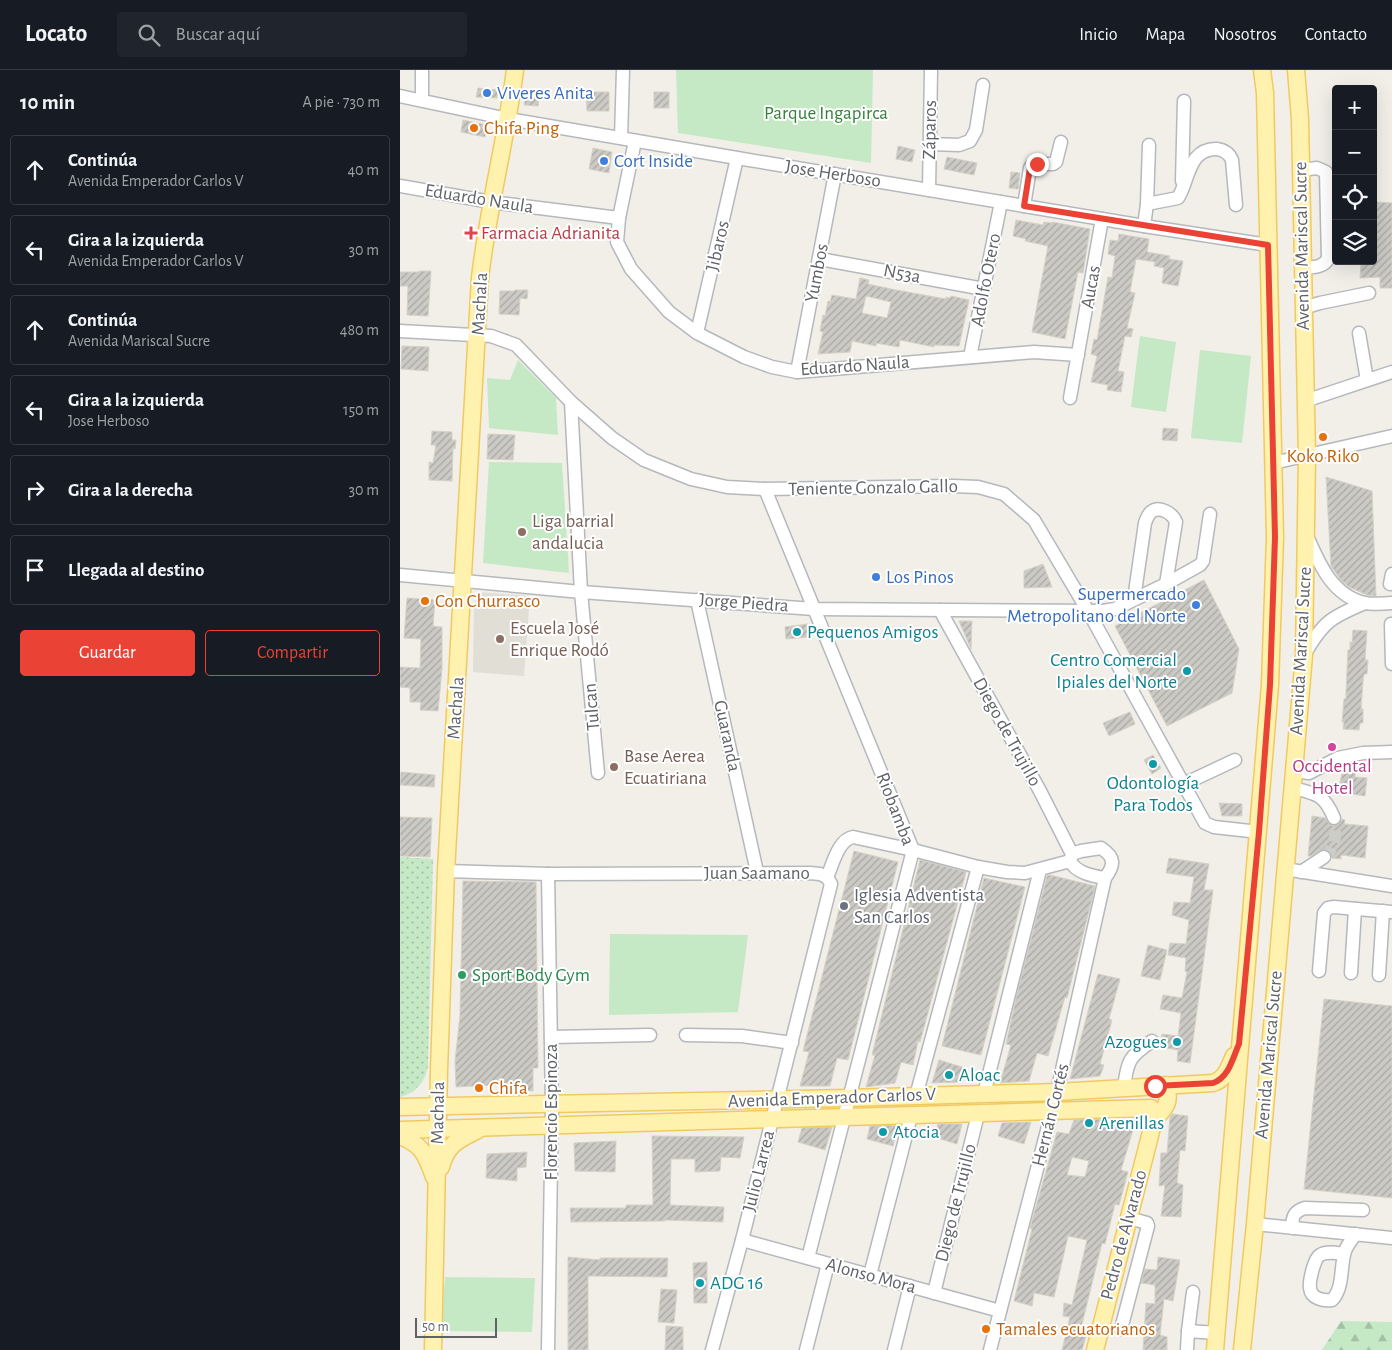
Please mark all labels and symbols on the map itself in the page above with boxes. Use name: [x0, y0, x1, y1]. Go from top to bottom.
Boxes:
place label: Viveres Anita: [497, 84, 594, 103]
marker: Viveres Anita: [481, 87, 493, 99]
street label: Záparos: [920, 100, 940, 160]
park label: Parque Ingapirca: [764, 104, 888, 123]
place label: Chifa Ping: [484, 119, 560, 138]
marker: Chifa Ping: [468, 122, 480, 134]
place label: Cort Inside: [614, 152, 693, 171]
route end: [1026, 153, 1049, 176]
marker: Cort Inside: [598, 155, 610, 167]
street label: Jose Herboso: [784, 157, 882, 191]
street label: Avenida Mariscal Sucre: [1291, 161, 1313, 331]
street label: Eduardo Naula: [423, 181, 535, 217]
street label: Jibaros: [703, 219, 733, 273]
place label: Farmacia Adrianita: [481, 224, 620, 243]
marker: Farmacia Adrianita: [465, 227, 477, 239]
street label: Adolfo Otero: [968, 232, 1004, 328]
street label: Yumbos: [802, 242, 832, 304]
street label: N53a: [882, 261, 922, 287]
street label: Aucas: [1078, 264, 1104, 310]
street label: Machala: [469, 272, 491, 336]
street label: Eduardo Naula: [800, 353, 911, 379]
marker: Koko Riko: [1317, 431, 1329, 443]
place label: Koko Riko: [1287, 447, 1359, 466]
street label: Teniente Gonzalo Gallo: [788, 477, 958, 499]
place label: Liga barrial andalucia: [532, 512, 614, 553]
marker: Liga barrial andalucia: [516, 526, 528, 538]
street label: Avenida Mariscal Sucre: [1287, 566, 1315, 736]
place label: Los Pinos: [886, 568, 954, 587]
marker: Los Pinos: [870, 571, 882, 583]
place label: Supermercado Metropolitano del Norte: [1007, 585, 1186, 626]
street label: Jorge Piedra: [699, 590, 790, 616]
place label: Con Churrasco: [435, 592, 540, 611]
marker: Con Churrasco: [419, 595, 431, 607]
marker: Supermercado Metropolitano del Norte: [1190, 599, 1202, 611]
place label: Escuela José Enrique Rodó: [510, 619, 609, 660]
place label: Pequenos Amigos: [807, 623, 938, 642]
marker: Pequenos Amigos: [791, 626, 803, 638]
marker: Escuela José Enrique Rodó: [494, 633, 506, 645]
place label: Centro Comercial Ipiales del Norte: [1050, 651, 1177, 692]
marker: Centro Comercial Ipiales del Norte: [1181, 665, 1193, 677]
street label: Diego de Trujillo: [969, 674, 1045, 790]
street label: Machala: [444, 676, 468, 740]
street label: Tulcan: [580, 682, 604, 732]
street label: Guaranda: [710, 699, 744, 774]
marker: Occidental Hotel: [1326, 741, 1338, 753]
place label: Base Aerea Ecuatiriana: [624, 747, 707, 788]
place label: Occidental Hotel: [1292, 757, 1372, 798]
marker: Odontología Para Todos: [1147, 758, 1159, 770]
marker: Base Aerea Ecuatiriana: [608, 761, 620, 773]
street label: Riobamba: [872, 770, 918, 848]
place label: Odontología Para Todos: [1107, 774, 1200, 815]
street label: Juan Saamano: [704, 864, 810, 883]
place label: Iglesia Adventista San Carlos: [854, 886, 984, 927]
marker: Iglesia Adventista San Carlos: [838, 900, 850, 912]
place label: Sport Body Gym: [472, 966, 590, 985]
marker: Sport Body Gym: [456, 969, 468, 981]
street label: Avenida Mariscal Sucre: [1252, 970, 1286, 1140]
place label: Azogues: [1104, 1033, 1167, 1052]
marker: Azogues: [1171, 1036, 1183, 1048]
street label: Florencio Espinoza: [542, 1043, 561, 1181]
street label: Hernán Cortés: [1029, 1062, 1073, 1168]
place label: Aloac: [959, 1066, 1000, 1085]
marker: Aloac: [943, 1069, 955, 1081]
route start: [1144, 1075, 1167, 1098]
place label: Chifa: [489, 1079, 528, 1098]
street label: Machala: [428, 1081, 448, 1145]
marker: Chifa: [473, 1082, 485, 1094]
street label: Avenida Emperador Carlos V: [728, 1085, 937, 1111]
place label: Arenillas: [1099, 1114, 1164, 1133]
marker: Arenillas: [1083, 1117, 1095, 1129]
place label: Atocia: [893, 1123, 940, 1142]
marker: Atocia: [877, 1126, 889, 1138]
street label: Julio Larrea: [740, 1128, 778, 1214]
street label: Diego de Trujillo: [932, 1142, 980, 1264]
street label: Pedro de Alvarado: [1098, 1168, 1150, 1302]
street label: Alonso Mora: [824, 1255, 918, 1297]
place label: ADG 16: [710, 1274, 763, 1293]
marker: ADG 16: [694, 1277, 706, 1289]
scale bar: [415, 1315, 498, 1338]
place label: Tamales ecuatorianos: [996, 1320, 1155, 1339]
marker: Tamales ecuatorianos: [980, 1323, 992, 1335]

